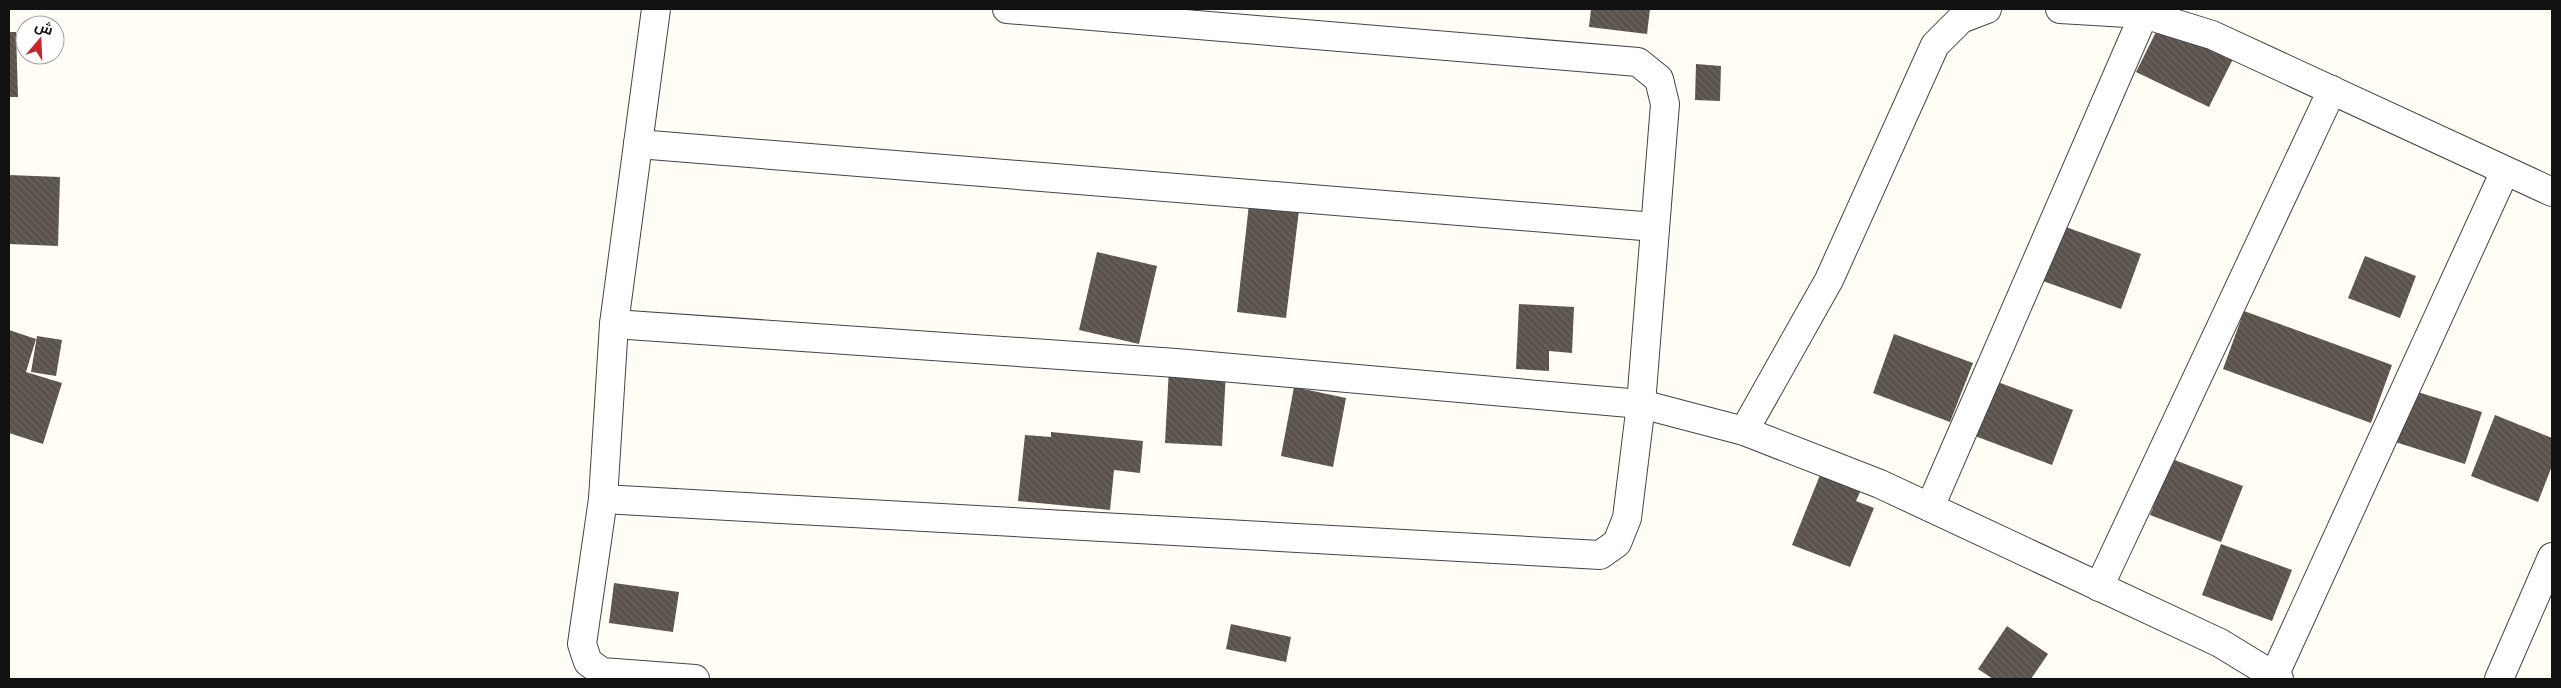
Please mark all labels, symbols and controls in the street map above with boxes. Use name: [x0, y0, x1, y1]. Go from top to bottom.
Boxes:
north arrow: [15, 15, 65, 65]
text: ش: [33, 17, 55, 39]

